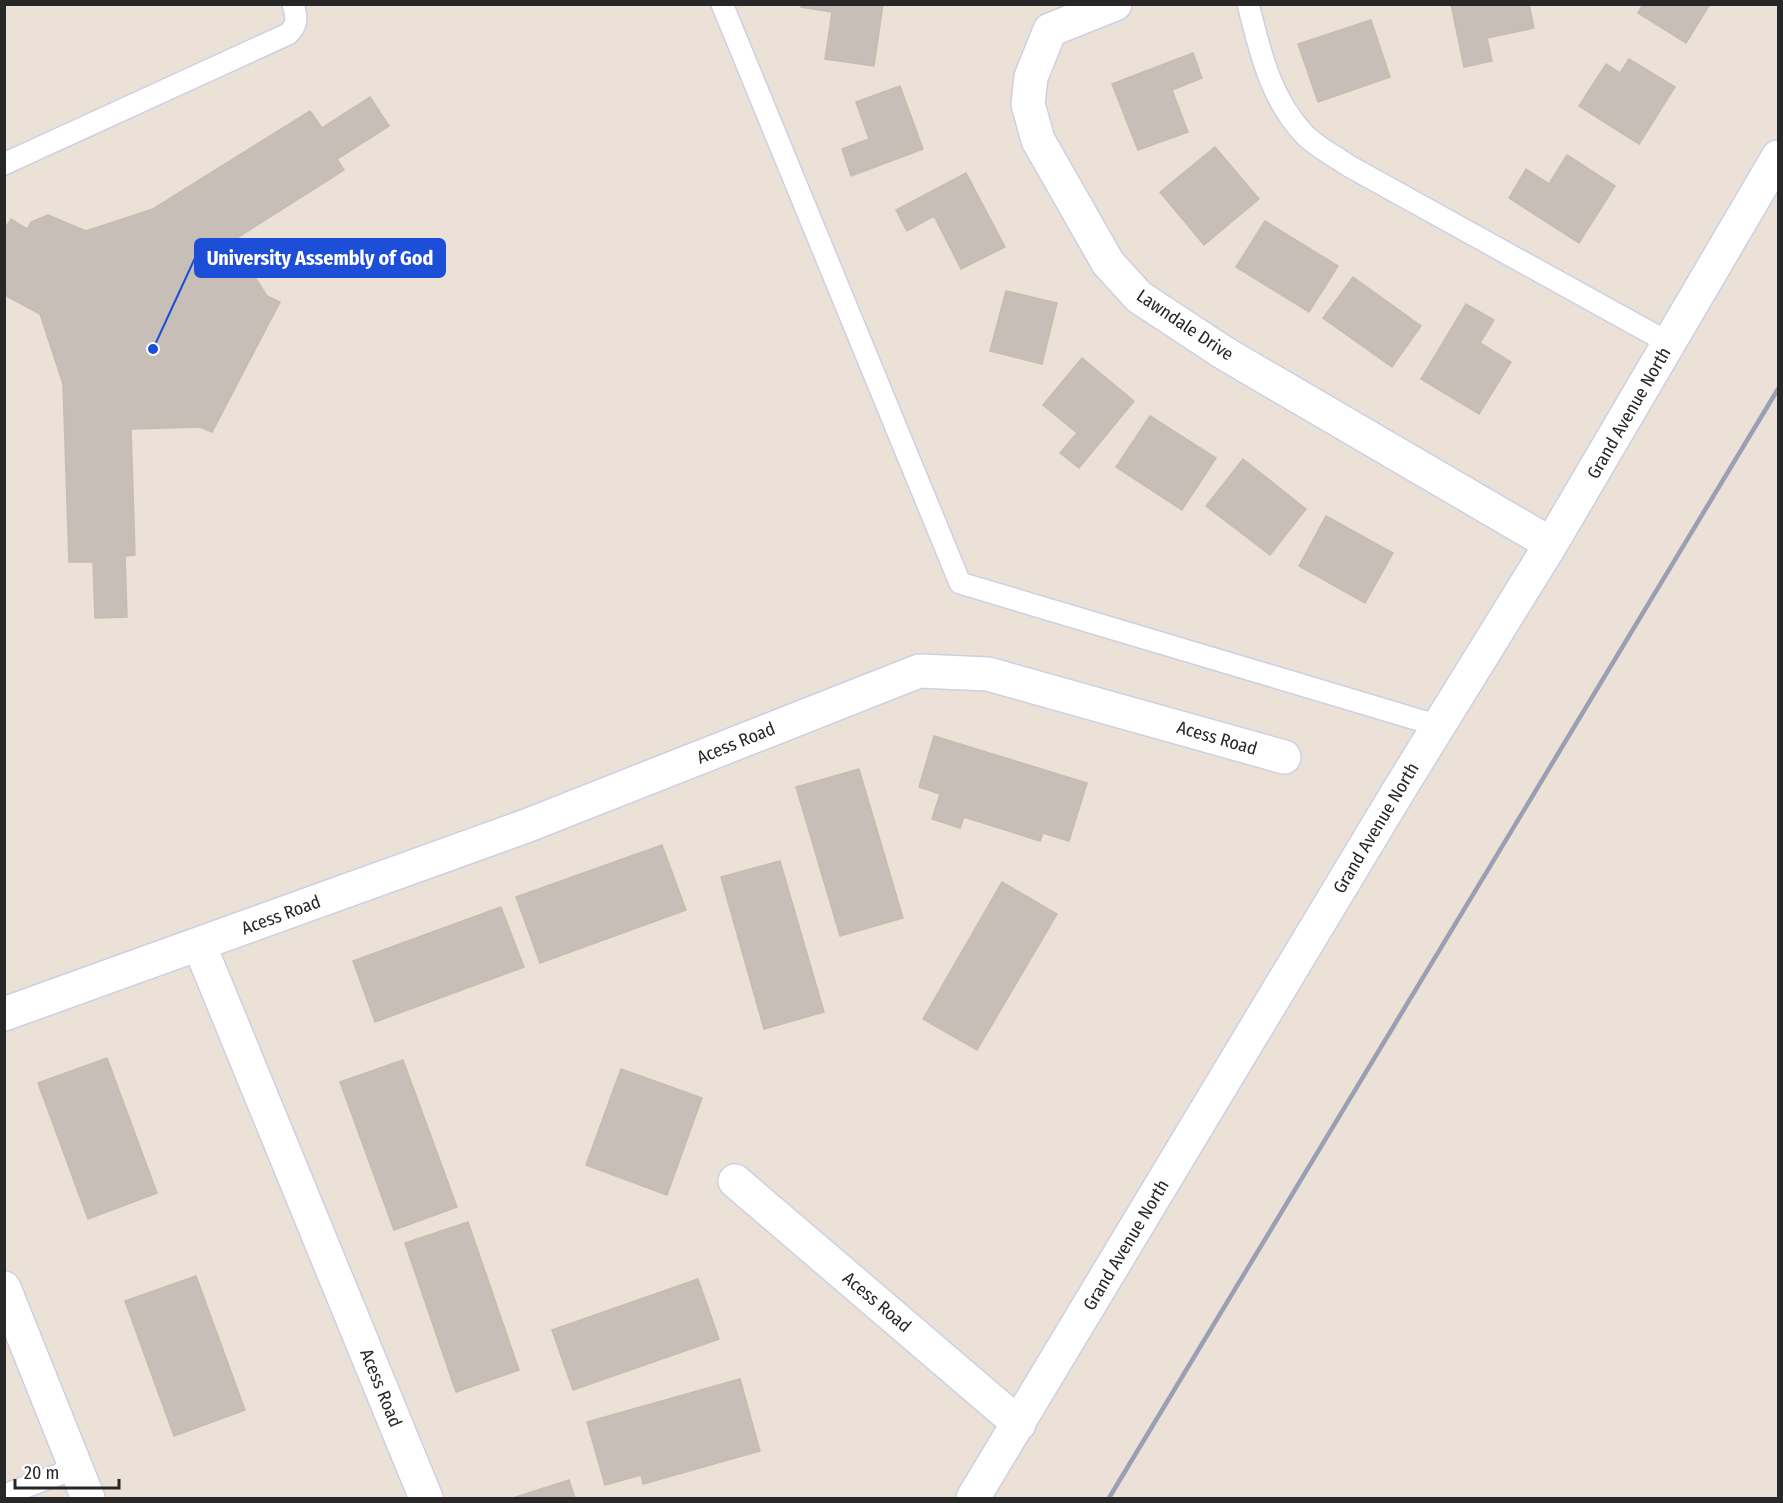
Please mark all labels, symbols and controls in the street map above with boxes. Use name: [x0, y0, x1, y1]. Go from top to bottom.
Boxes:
callout: University Assembly of God: [195, 239, 445, 277]
text: University Assembly of God: [207, 246, 433, 270]
street label: Lawndale Drive: [1132, 285, 1238, 365]
street label: Grand Avenue North: [1582, 343, 1676, 483]
street label: Acess Road: [1174, 716, 1260, 760]
street label: Acess Road: [694, 717, 778, 769]
street label: Grand Avenue North: [1328, 759, 1424, 897]
street label: Acess Road: [238, 891, 324, 939]
street label: Grand Avenue North: [1078, 1176, 1174, 1314]
street label: Acess Road: [838, 1267, 916, 1337]
street label: Acess Road: [355, 1346, 407, 1430]
scale bar: [15, 1452, 118, 1490]
text: 20 m: [24, 1462, 59, 1484]

